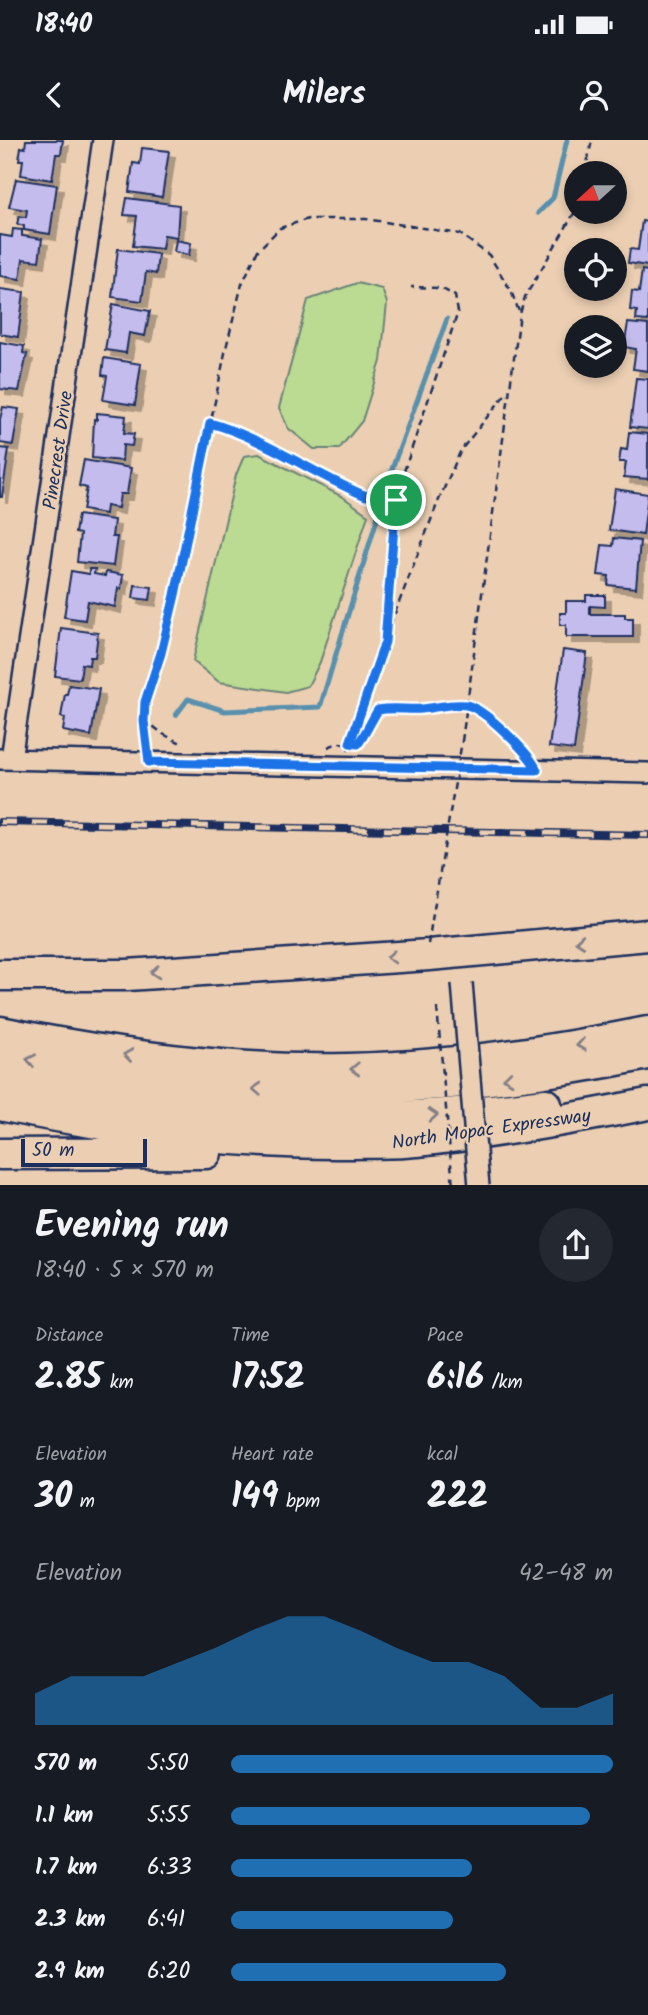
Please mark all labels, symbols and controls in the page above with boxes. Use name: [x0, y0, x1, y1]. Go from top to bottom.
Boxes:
text: 18:40: [35, 4, 92, 46]
text: Milers: [282, 69, 366, 120]
icon: back: [35, 76, 73, 114]
icon: person: [575, 76, 613, 114]
north arrow: [564, 161, 626, 224]
map controls: [564, 161, 627, 378]
button: locate: [564, 238, 627, 301]
button: layers: [564, 315, 627, 378]
street label: Pinecrest Drive: [36, 389, 82, 512]
pin: [366, 470, 426, 530]
icon: arrive: [377, 481, 415, 519]
one-way arrow: [574, 934, 586, 949]
one-way arrow: [385, 950, 396, 965]
one-way arrow: [149, 965, 160, 980]
one-way arrow: [575, 1037, 587, 1052]
one-way arrow: [122, 1048, 134, 1063]
one-way arrow: [26, 1054, 38, 1069]
one-way arrow: [349, 1061, 360, 1076]
one-way arrow: [503, 1070, 514, 1085]
one-way arrow: [251, 1082, 262, 1097]
street label: North Mopac Expressway: [390, 1101, 594, 1159]
one-way arrow: [428, 1108, 439, 1123]
scale bar: [21, 1136, 147, 1168]
text: 50 m: [32, 1136, 74, 1166]
text: Evening run: [35, 1197, 229, 1257]
button: share: [539, 1208, 613, 1282]
text: 18:40 · 5 × 570 m: [35, 1253, 214, 1289]
text: Distance: [35, 1321, 103, 1351]
text: Time: [231, 1321, 269, 1351]
text: Pace: [427, 1321, 463, 1351]
text: 2.85: [35, 1351, 102, 1407]
text: 17:52: [231, 1351, 305, 1407]
text: 6:16: [427, 1351, 484, 1407]
text: km: [102, 1368, 134, 1398]
text: /km: [484, 1368, 523, 1398]
text: Elevation: [35, 1440, 107, 1470]
text: Heart rate: [231, 1440, 314, 1470]
text: kcal: [427, 1440, 458, 1470]
text: 30: [35, 1470, 72, 1526]
text: 149: [231, 1470, 278, 1526]
text: 222: [427, 1470, 488, 1526]
text: m: [72, 1487, 95, 1517]
text: bpm: [278, 1487, 320, 1517]
text: Elevation: [35, 1556, 122, 1592]
text: 42–48 m: [519, 1556, 613, 1592]
text: 570 m: [35, 1746, 97, 1782]
text: 5:50: [147, 1746, 189, 1782]
text: 1.1 km: [35, 1798, 93, 1834]
text: 5:55: [147, 1798, 190, 1834]
text: 1.7 km: [35, 1850, 97, 1886]
text: 6:33: [147, 1850, 192, 1886]
text: 2.3 km: [35, 1902, 105, 1938]
text: 6:41: [147, 1902, 185, 1938]
text: 2.9 km: [35, 1954, 105, 1990]
text: 6:20: [147, 1954, 190, 1990]

